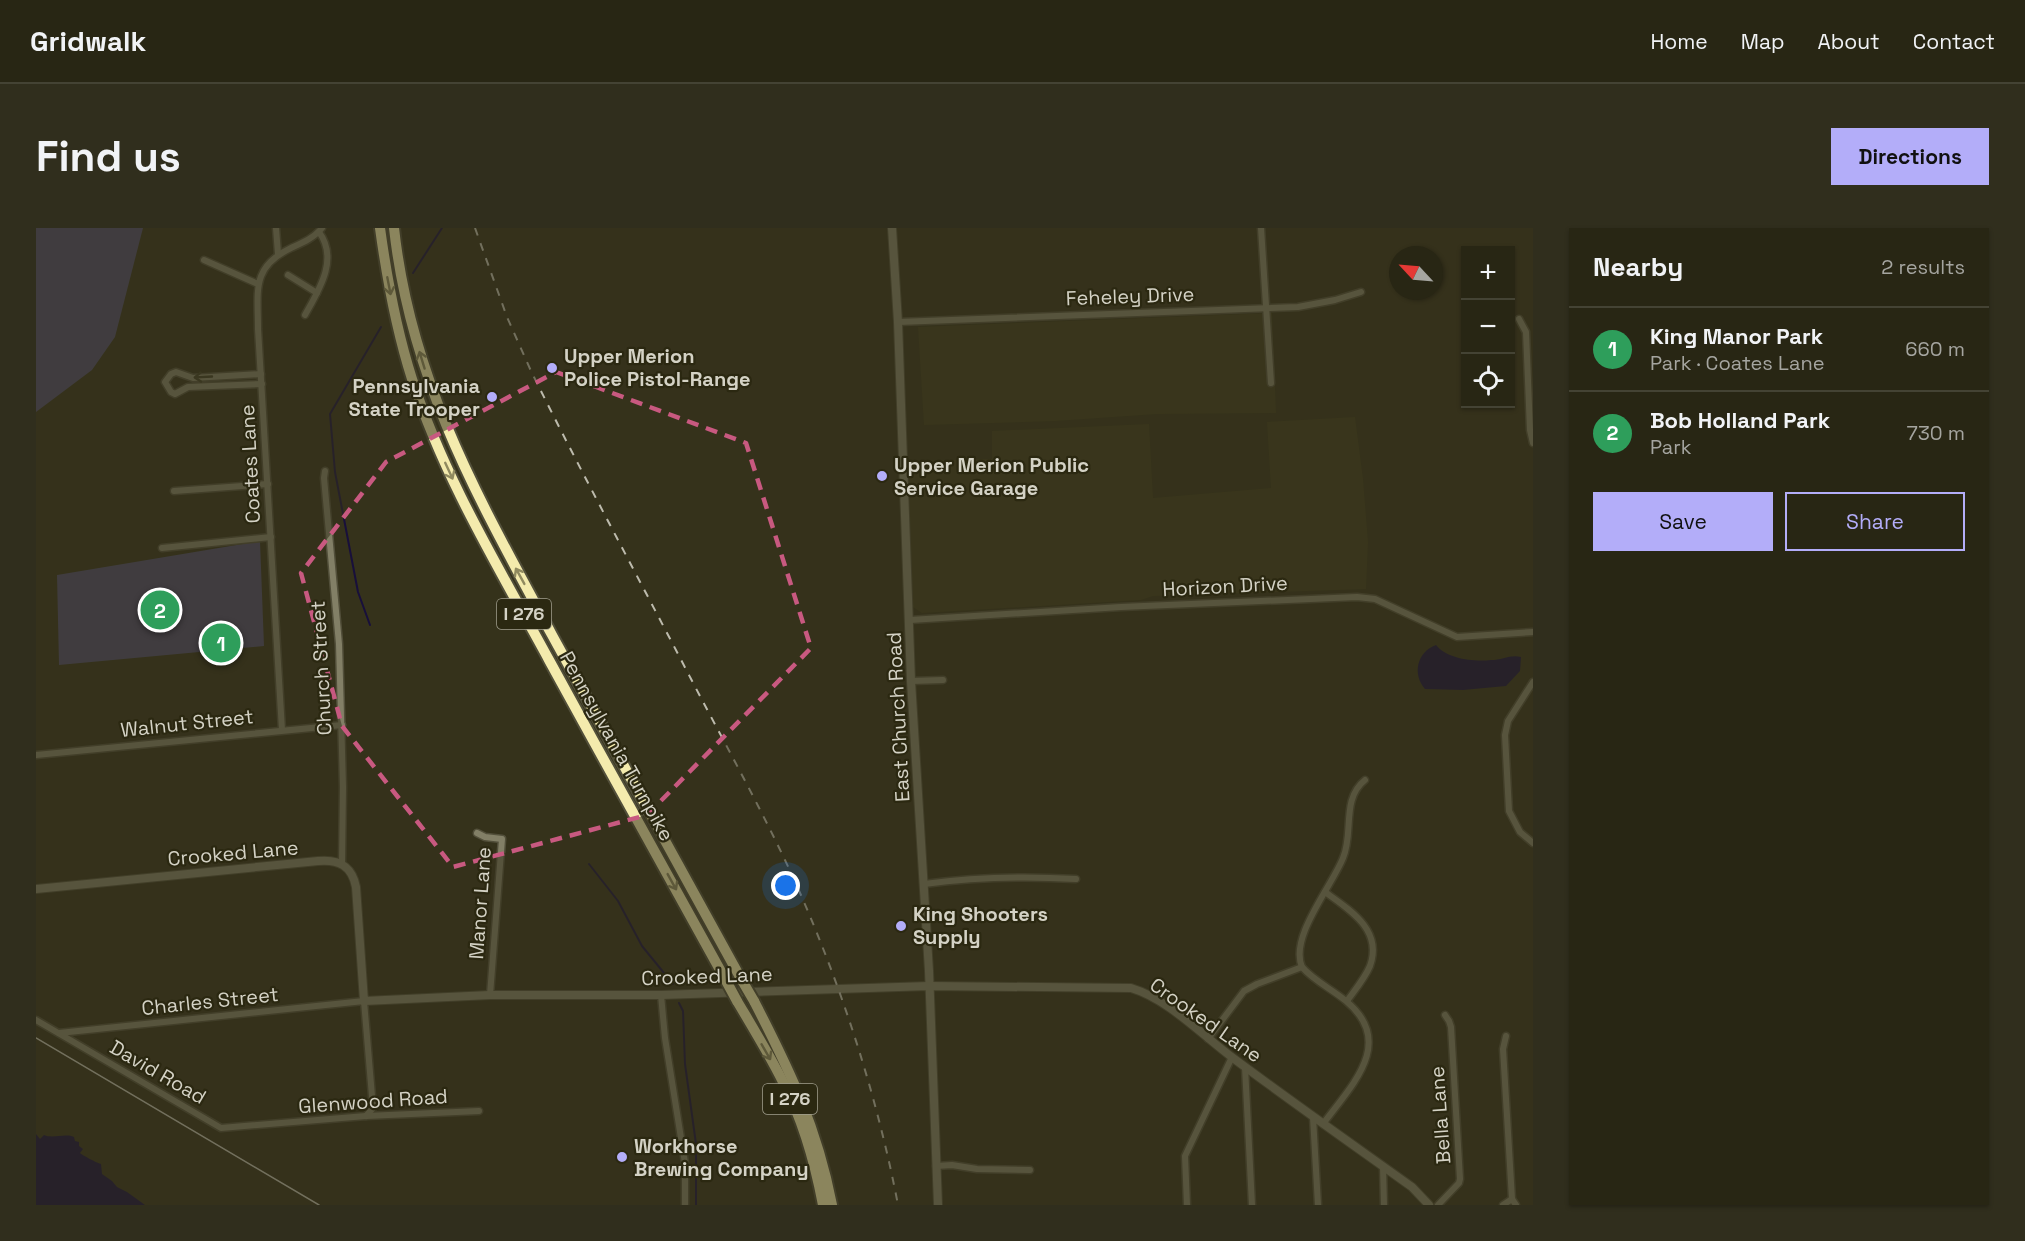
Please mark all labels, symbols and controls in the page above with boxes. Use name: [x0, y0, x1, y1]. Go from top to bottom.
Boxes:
text: Gridwalk: [30, 23, 146, 59]
text: Home: [1650, 28, 1708, 55]
text: Map: [1741, 28, 1785, 55]
text: About: [1818, 28, 1880, 55]
text: Contact: [1913, 28, 1995, 55]
button: Directions: [1831, 128, 1989, 185]
text: Find us: [36, 130, 181, 183]
north arrow: [1389, 246, 1443, 300]
map controls: [1461, 246, 1515, 408]
button: +: [1461, 246, 1515, 300]
text: Nearby: [1593, 250, 1683, 284]
text: 2 results: [1881, 254, 1965, 280]
one-way arrow: [384, 275, 395, 295]
street label: Feheley Drive: [1065, 281, 1195, 311]
button: −: [1461, 300, 1515, 354]
text: King Manor Park: [1650, 322, 1823, 350]
text: 1: [1608, 336, 1617, 362]
text: 660 m: [1905, 336, 1965, 362]
place label: Upper Merion Police Pistol-Range: [564, 343, 751, 392]
text: Park · Coates Lane: [1650, 350, 1825, 376]
one-way arrow: [416, 351, 427, 370]
button: locate: [1461, 354, 1515, 408]
marker: Upper Merion Police Pistol-Range: [545, 361, 559, 375]
one-way arrow: [193, 372, 213, 383]
place label: Pennsylvania State Trooper: [348, 373, 480, 422]
marker: Pennsylvania State Trooper: [485, 390, 499, 404]
street label: Coates Lane: [234, 404, 266, 524]
text: Bob Holland Park: [1650, 406, 1830, 434]
text: 2: [1607, 420, 1618, 446]
text: 730 m: [1906, 420, 1965, 446]
text: Park: [1650, 434, 1692, 460]
place label: Upper Merion Public Service Garage: [894, 452, 1089, 501]
one-way arrow: [443, 461, 455, 479]
marker: Upper Merion Public Service Garage: [875, 469, 889, 483]
button: Save: [1593, 492, 1773, 551]
button: Share: [1785, 492, 1965, 551]
one-way arrow: [514, 568, 526, 585]
street label: Horizon Drive: [1162, 570, 1288, 602]
pin: 2: [140, 588, 180, 632]
road number: I 276: [497, 599, 551, 629]
street label: Church Street: [304, 600, 338, 736]
pin: 1: [202, 620, 240, 666]
street label: East Church Road: [881, 631, 915, 803]
street label: Pennsylvania Turnpike: [554, 647, 680, 845]
street label: Walnut Street: [119, 703, 255, 743]
street label: Crooked Lane: [166, 834, 300, 872]
street label: Manor Lane: [463, 846, 497, 960]
your location: [771, 871, 800, 900]
one-way arrow: [666, 873, 678, 890]
place label: King Shooters Supply: [913, 901, 1048, 950]
marker: King Shooters Supply: [894, 919, 908, 933]
street label: Crooked Lane: [641, 961, 773, 991]
street label: Crooked Lane: [1145, 972, 1267, 1068]
street label: Charles Street: [140, 981, 280, 1021]
street label: David Road: [105, 1034, 211, 1110]
one-way arrow: [760, 1043, 772, 1060]
street label: Bella Lane: [1424, 1065, 1456, 1165]
street label: Glenwood Road: [297, 1083, 449, 1119]
road number: I 276: [763, 1084, 817, 1114]
place label: Workhorse Brewing Company: [634, 1133, 809, 1182]
marker: Workhorse Brewing Company: [615, 1150, 629, 1164]

